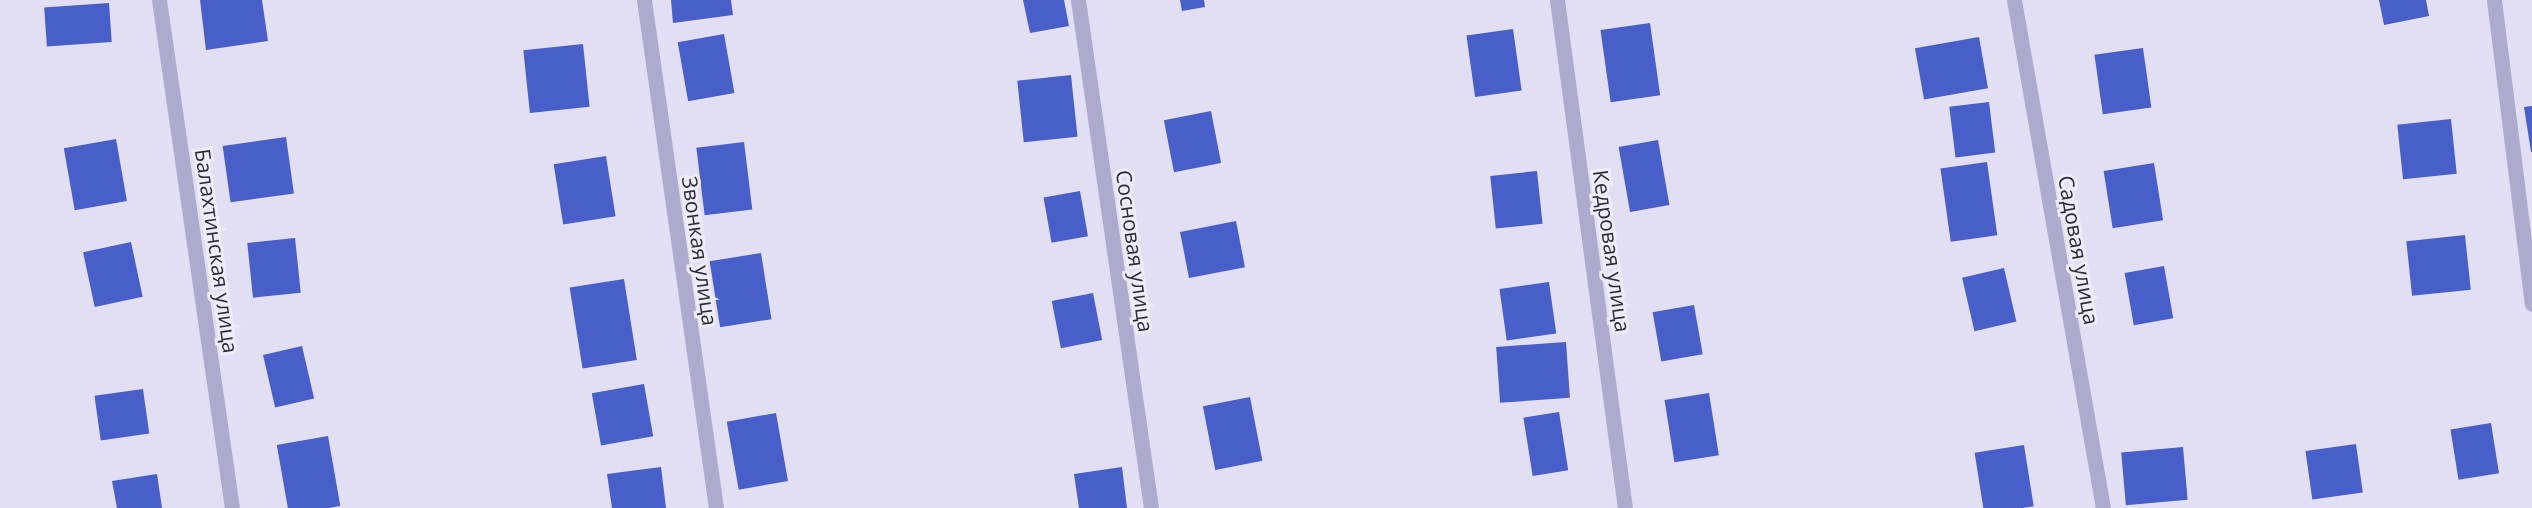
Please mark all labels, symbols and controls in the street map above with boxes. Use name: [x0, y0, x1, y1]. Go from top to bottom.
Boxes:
street label: Балахтинская улица: [190, 147, 244, 355]
street label: Сосновая улица: [1111, 168, 1159, 334]
street label: Кедровая улица: [1588, 168, 1636, 334]
street label: Садовая улица: [2053, 173, 2105, 327]
street label: Звонкая улица: [677, 175, 723, 327]

